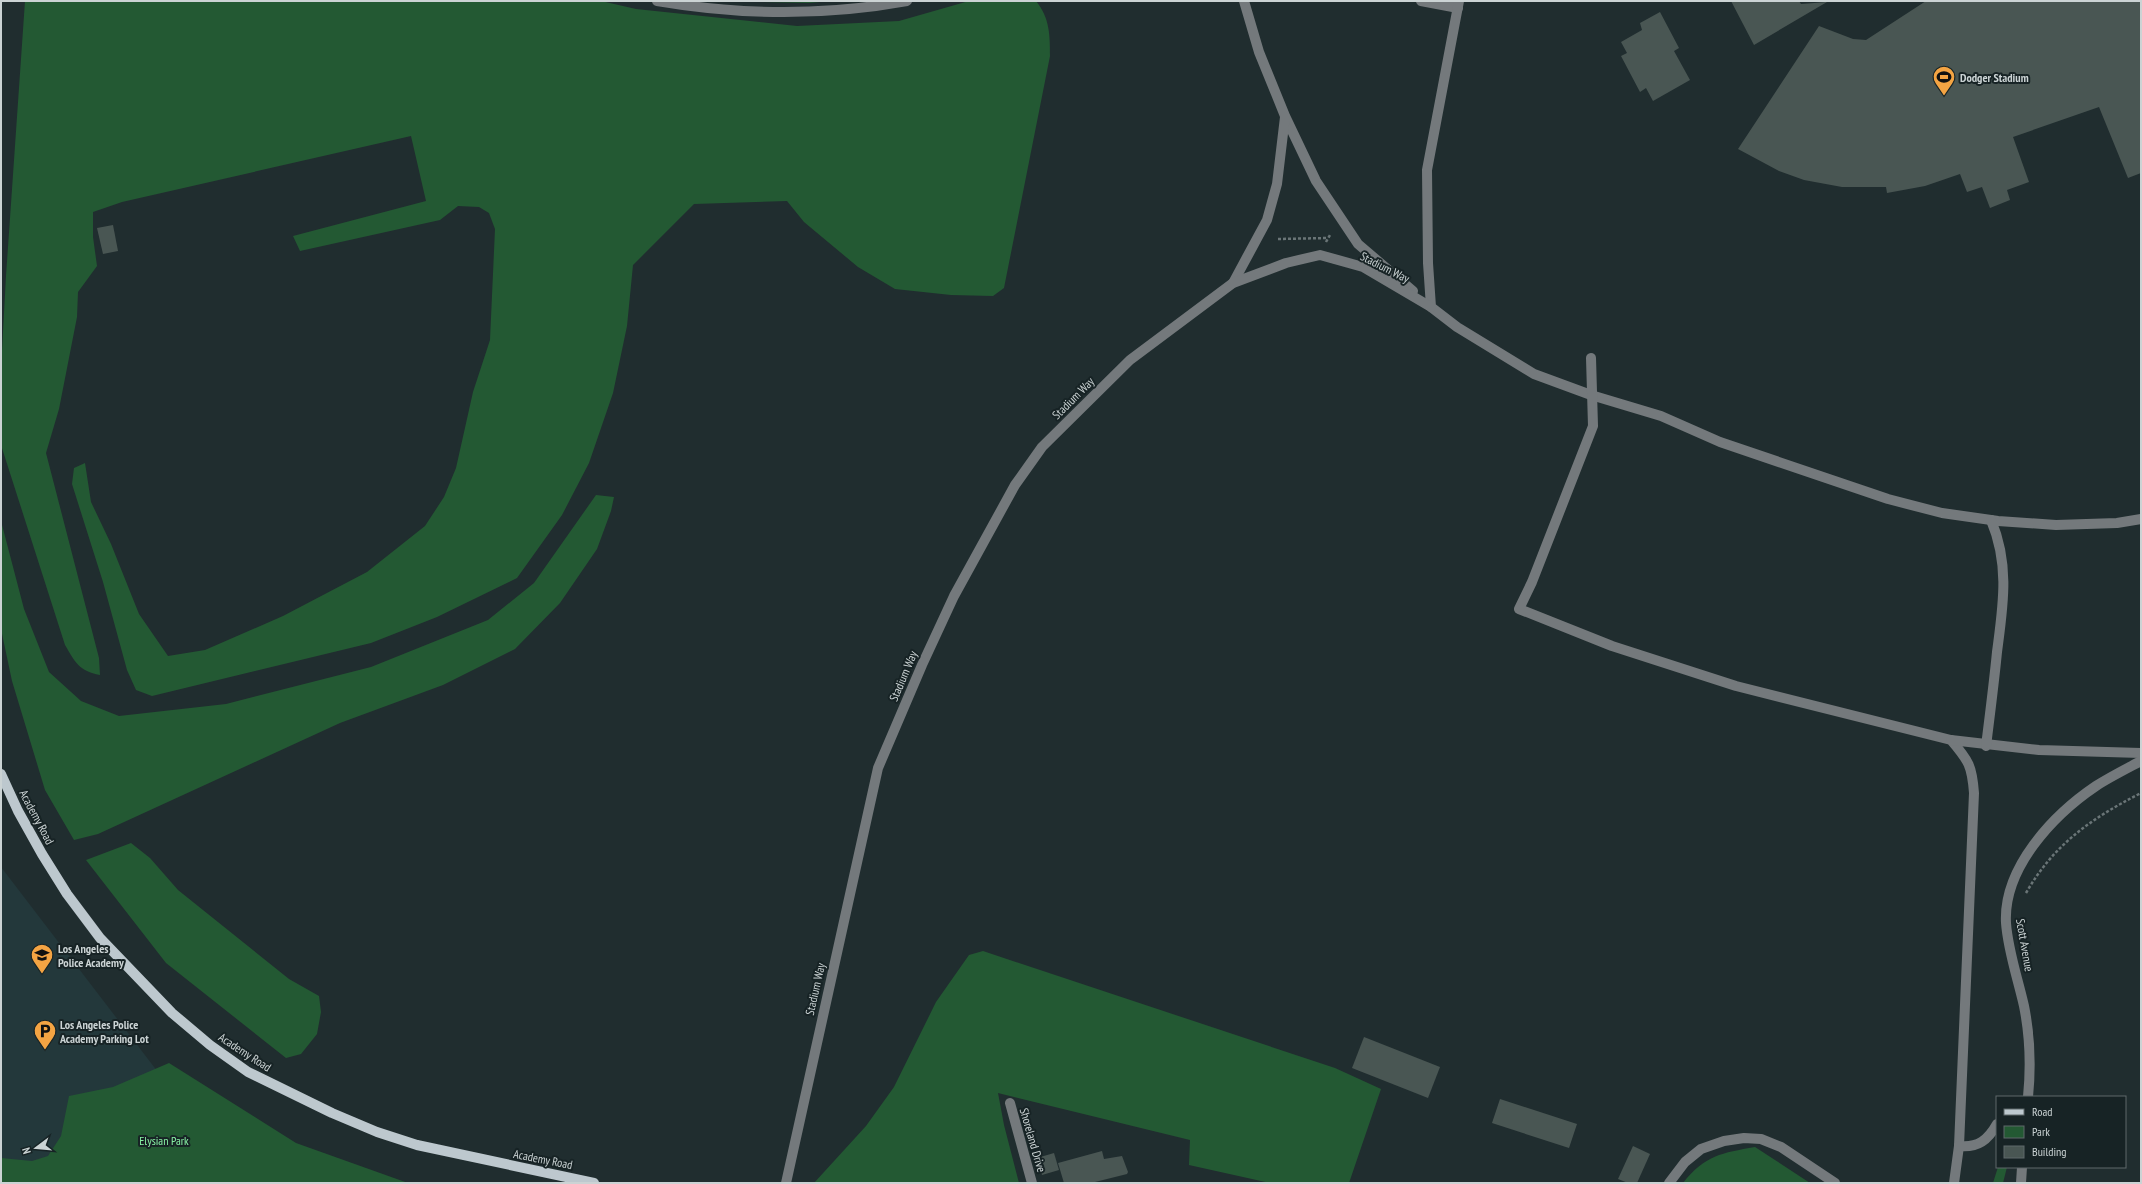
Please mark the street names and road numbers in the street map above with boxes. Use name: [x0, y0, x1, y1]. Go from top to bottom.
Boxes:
street label: Stadium Way: [1358, 248, 1413, 286]
street label: Stadium Way: [1049, 373, 1098, 422]
street label: Stadium Way: [886, 648, 921, 704]
street label: Academy Road: [16, 787, 58, 847]
street label: Scott Avenue: [2013, 917, 2037, 973]
street label: Stadium Way: [802, 961, 828, 1017]
street label: Academy Road: [216, 1029, 274, 1075]
street label: Shoreland Drive: [1017, 1106, 1049, 1174]
street label: Academy Road: [512, 1146, 574, 1172]

